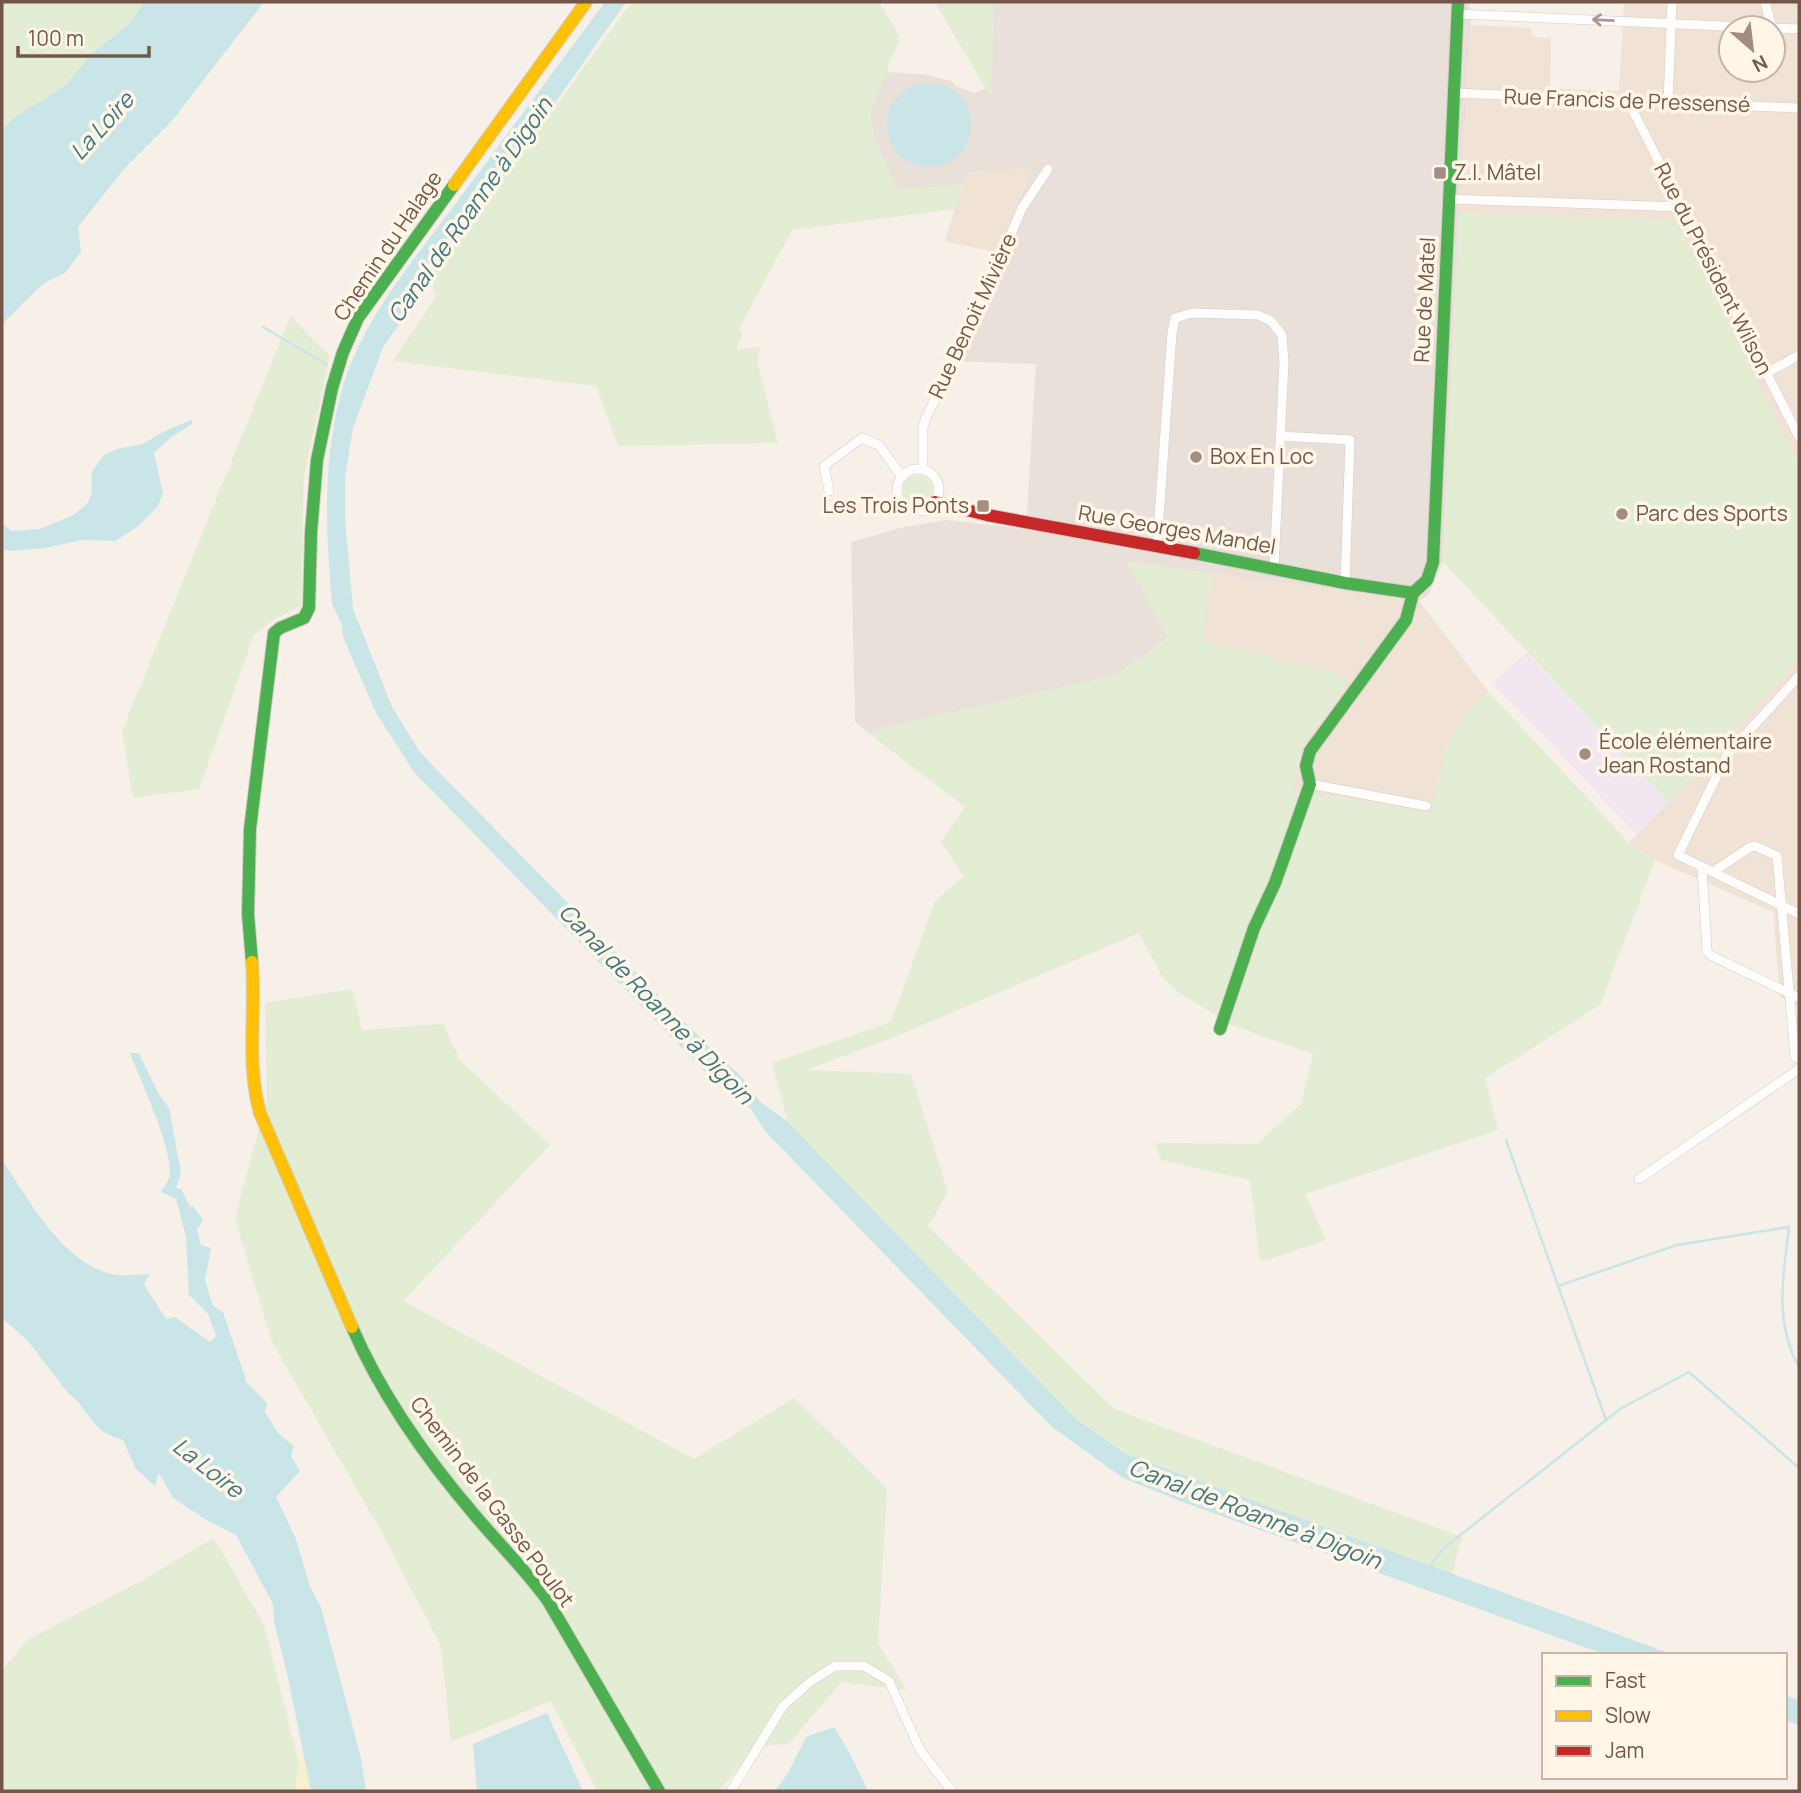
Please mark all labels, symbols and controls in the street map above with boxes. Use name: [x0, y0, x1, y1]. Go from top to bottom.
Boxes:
scale bar: [18, 14, 149, 58]
one-way arrow: [1592, 14, 1615, 27]
north arrow: [1717, 14, 1787, 84]
text: 100 m: [28, 24, 84, 52]
text: N: [1748, 49, 1772, 79]
street label: Rue Francis de Pressensé: [1503, 82, 1751, 118]
water label: La Loire: [62, 83, 141, 166]
water label: Canal de Roanne à Digoin: [379, 89, 560, 328]
place label: Z.I. Mâtel: [1454, 158, 1541, 186]
street label: Rue du Président Wilson: [1648, 158, 1780, 379]
street label: Chemin du Halage: [327, 165, 448, 326]
marker: Z.I. Mâtel: [1432, 165, 1448, 181]
street label: Rue Benoit Mivière: [921, 228, 1023, 403]
street label: Rue de Matel: [1407, 237, 1441, 363]
place label: Box En Loc: [1210, 442, 1314, 470]
marker: Box En Loc: [1188, 449, 1204, 465]
place label: Les Trois Ponts: [822, 491, 969, 519]
marker: Les Trois Ponts: [975, 498, 991, 514]
street label: Rue Georges Mandel: [1076, 498, 1278, 560]
place label: Parc des Sports: [1636, 499, 1788, 527]
marker: Parc des Sports: [1614, 506, 1630, 522]
place label: École élémentaire Jean Rostand: [1599, 727, 1772, 779]
marker: École élémentaire Jean Rostand: [1577, 746, 1593, 762]
water label: Canal de Roanne à Digoin: [552, 896, 762, 1112]
street label: Chemin de la Gasse Poulot: [404, 1390, 581, 1612]
water label: La Loire: [167, 1430, 252, 1506]
water label: Canal de Roanne à Digoin: [1125, 1450, 1387, 1576]
legend: [1542, 1653, 1787, 1779]
text: Fast: [1605, 1666, 1646, 1694]
text: Slow: [1605, 1701, 1651, 1729]
text: Jam: [1605, 1736, 1644, 1764]

